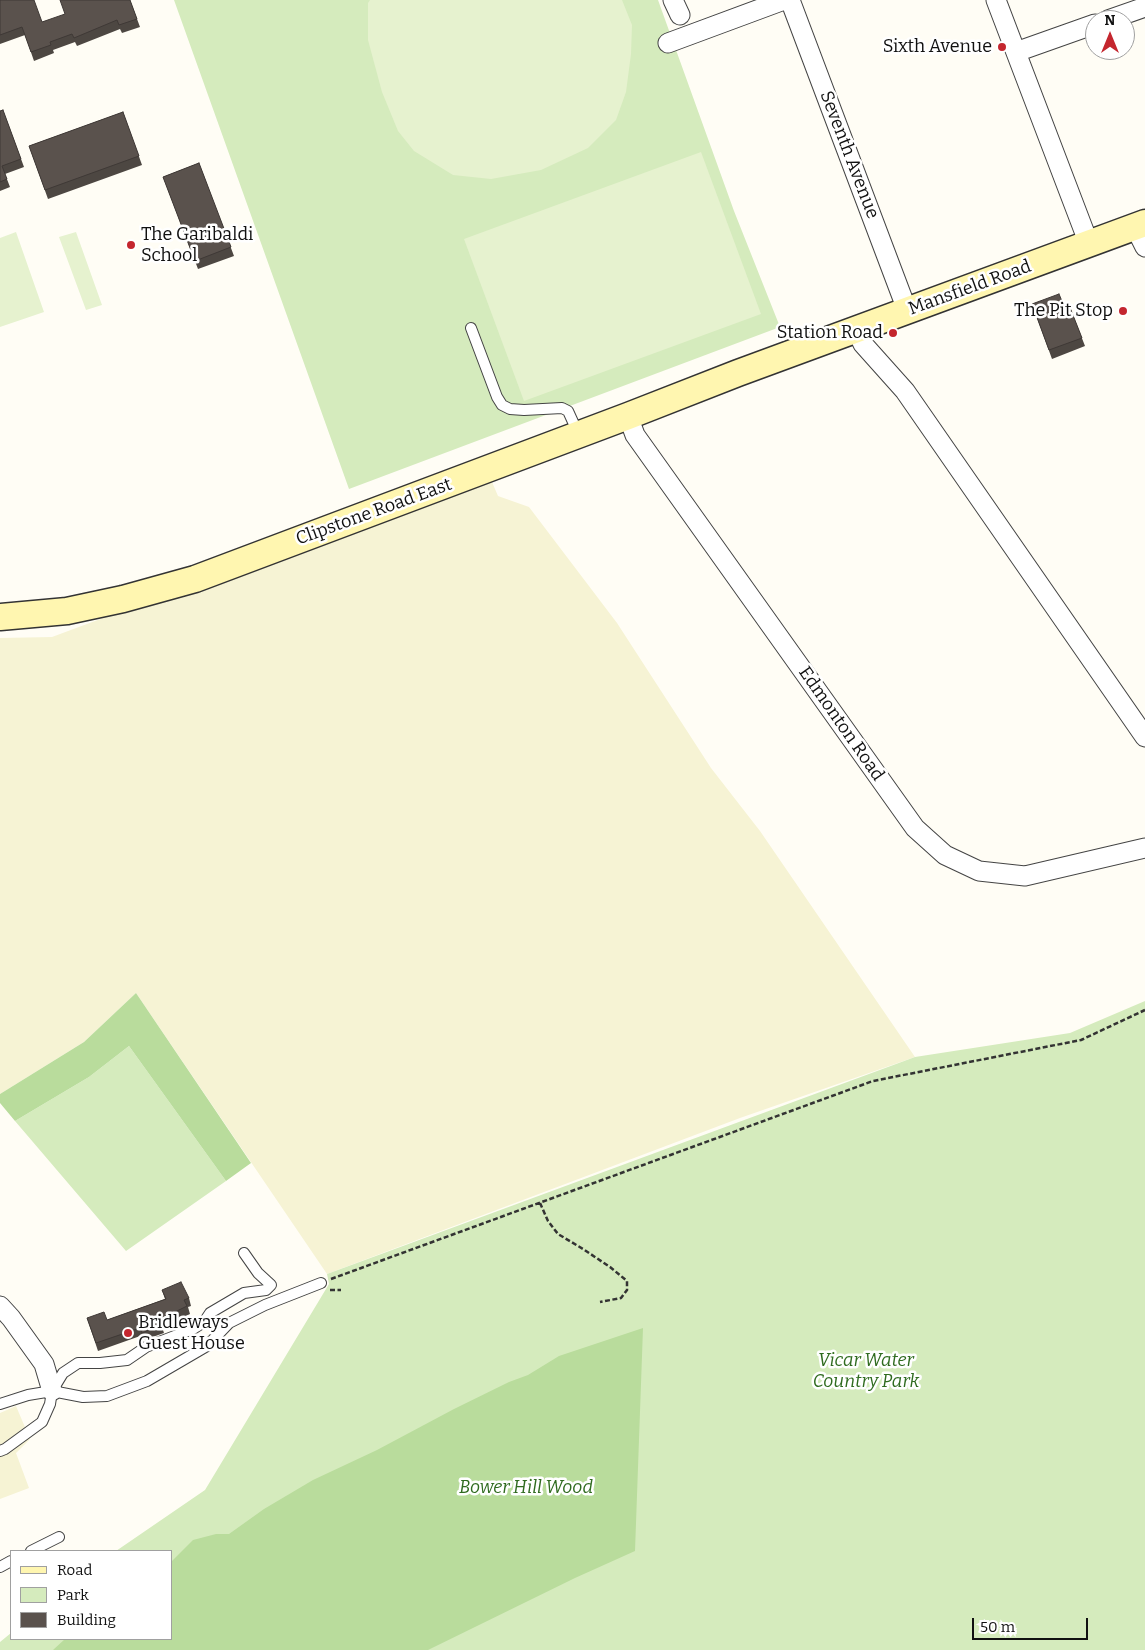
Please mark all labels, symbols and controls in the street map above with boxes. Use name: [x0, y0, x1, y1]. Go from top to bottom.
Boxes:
north arrow: [1085, 10, 1135, 60]
text: N: [1105, 12, 1115, 29]
place label: Sixth Avenue: [883, 36, 992, 58]
marker: Sixth Avenue: [996, 41, 1008, 53]
street label: Seventh Avenue: [815, 88, 883, 222]
place label: The Garibaldi School: [141, 224, 253, 266]
marker: The Garibaldi School: [125, 239, 137, 251]
street label: Mansfield Road: [906, 256, 1034, 320]
place label: The Pit Stop: [1014, 300, 1113, 322]
marker: The Pit Stop: [1117, 305, 1129, 317]
place label: Station Road: [777, 322, 883, 344]
marker: Station Road: [887, 327, 899, 339]
street label: Clipstone Road East: [293, 474, 455, 550]
street label: Edmonton Road: [794, 663, 888, 785]
place label: Bridleways Guest House: [138, 1312, 245, 1355]
marker: Bridleways Guest House: [122, 1327, 134, 1339]
park label: Vicar Water Country Park: [813, 1350, 919, 1392]
park label: Bower Hill Wood: [459, 1477, 593, 1499]
legend: [10, 1550, 172, 1640]
text: Road: [57, 1561, 92, 1579]
text: Park: [57, 1586, 89, 1604]
scale bar: [975, 1608, 1091, 1640]
text: Building: [57, 1611, 116, 1629]
text: 50 m: [980, 1618, 1015, 1636]

